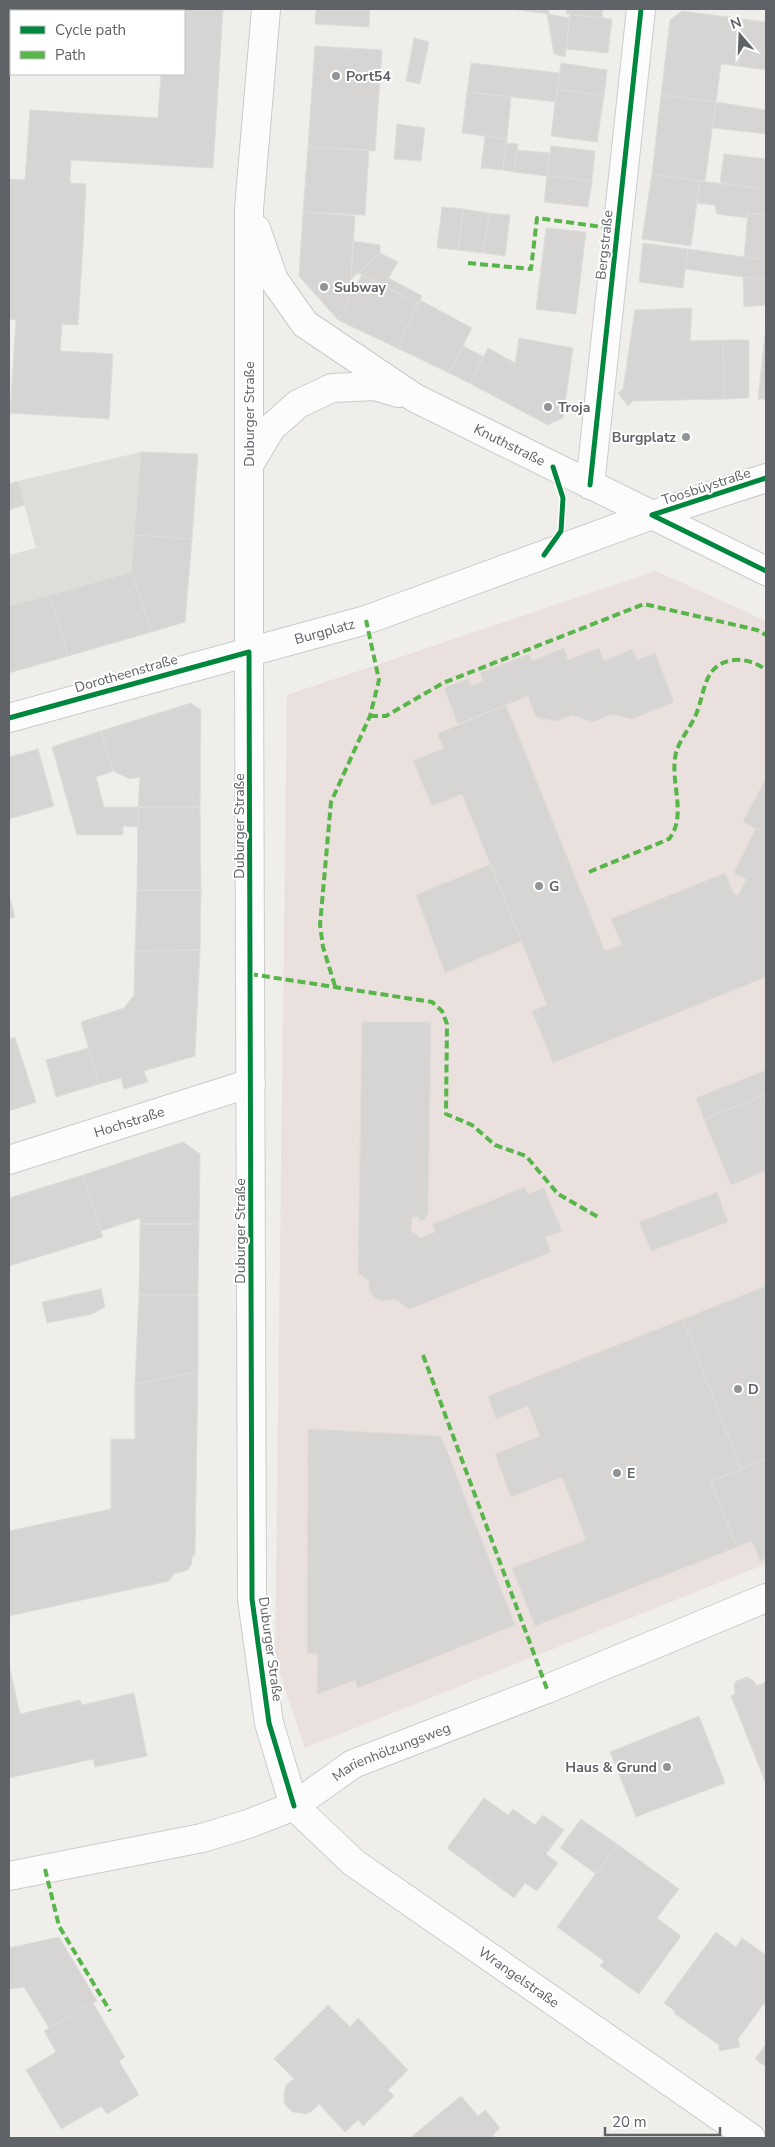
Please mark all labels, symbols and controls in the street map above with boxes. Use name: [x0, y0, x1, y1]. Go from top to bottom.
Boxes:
legend: [10, 10, 185, 75]
north arrow: [715, 10, 765, 60]
text: N: [728, 12, 744, 34]
text: Cycle path: [55, 20, 126, 40]
text: Path: [55, 45, 86, 65]
place label: Port54: [346, 67, 391, 86]
marker: Port54: [330, 70, 342, 82]
street label: Bergstraße: [591, 209, 618, 281]
place label: Subway: [334, 278, 387, 297]
marker: Subway: [318, 281, 330, 293]
street label: Duburger Straße: [240, 361, 259, 467]
place label: Troja: [558, 398, 590, 417]
marker: Troja: [542, 401, 554, 413]
street label: Knuthstraße: [470, 419, 548, 471]
place label: Burgplatz: [612, 428, 676, 447]
marker: Burgplatz: [680, 431, 692, 443]
street label: Toosbüystraße: [659, 463, 753, 510]
street label: Burgplatz: [292, 614, 357, 649]
street label: Dorotheenstraße: [72, 650, 180, 697]
street label: Duburger Straße: [230, 773, 249, 879]
place label: G: [549, 877, 559, 896]
marker: G: [533, 880, 545, 892]
street label: Hochstraße: [92, 1102, 167, 1142]
street label: Duburger Straße: [231, 1178, 250, 1284]
place label: D: [748, 1380, 759, 1399]
marker: D: [732, 1383, 744, 1395]
place label: E: [627, 1464, 635, 1483]
marker: E: [611, 1467, 623, 1479]
street label: Duburger Straße: [254, 1596, 287, 1703]
street label: Marienhölzungsweg: [328, 1718, 453, 1786]
place label: Haus & Grund: [565, 1758, 657, 1777]
marker: Haus & Grund: [661, 1761, 673, 1773]
street label: Wrangelstraße: [474, 1942, 563, 2012]
scale bar: [605, 2104, 720, 2136]
text: 20 m: [612, 2112, 647, 2132]

